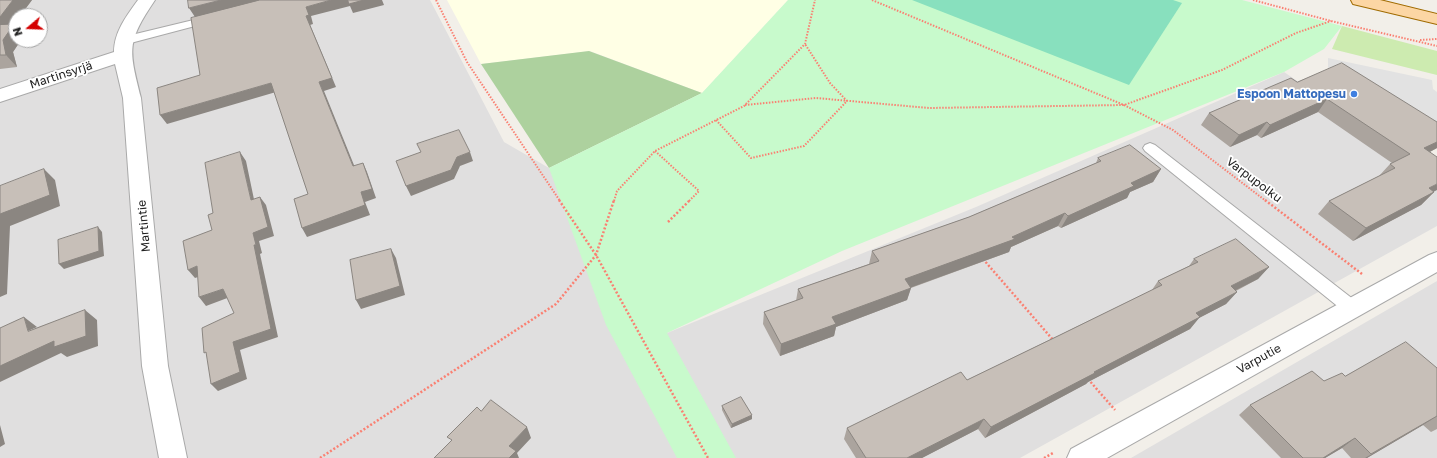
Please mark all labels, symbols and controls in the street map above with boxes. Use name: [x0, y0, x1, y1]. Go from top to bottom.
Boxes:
north arrow: [8, 8, 48, 48]
text: N: [10, 26, 25, 38]
street label: Martinsyrjä: [28, 58, 94, 92]
place label: Espoon Mattopesu: [1237, 87, 1346, 101]
marker: Espoon Mattopesu: [1349, 89, 1359, 99]
street label: Varpupolku: [1223, 154, 1285, 206]
street label: Martintie: [135, 199, 153, 253]
street label: Varputie: [1234, 341, 1284, 377]

